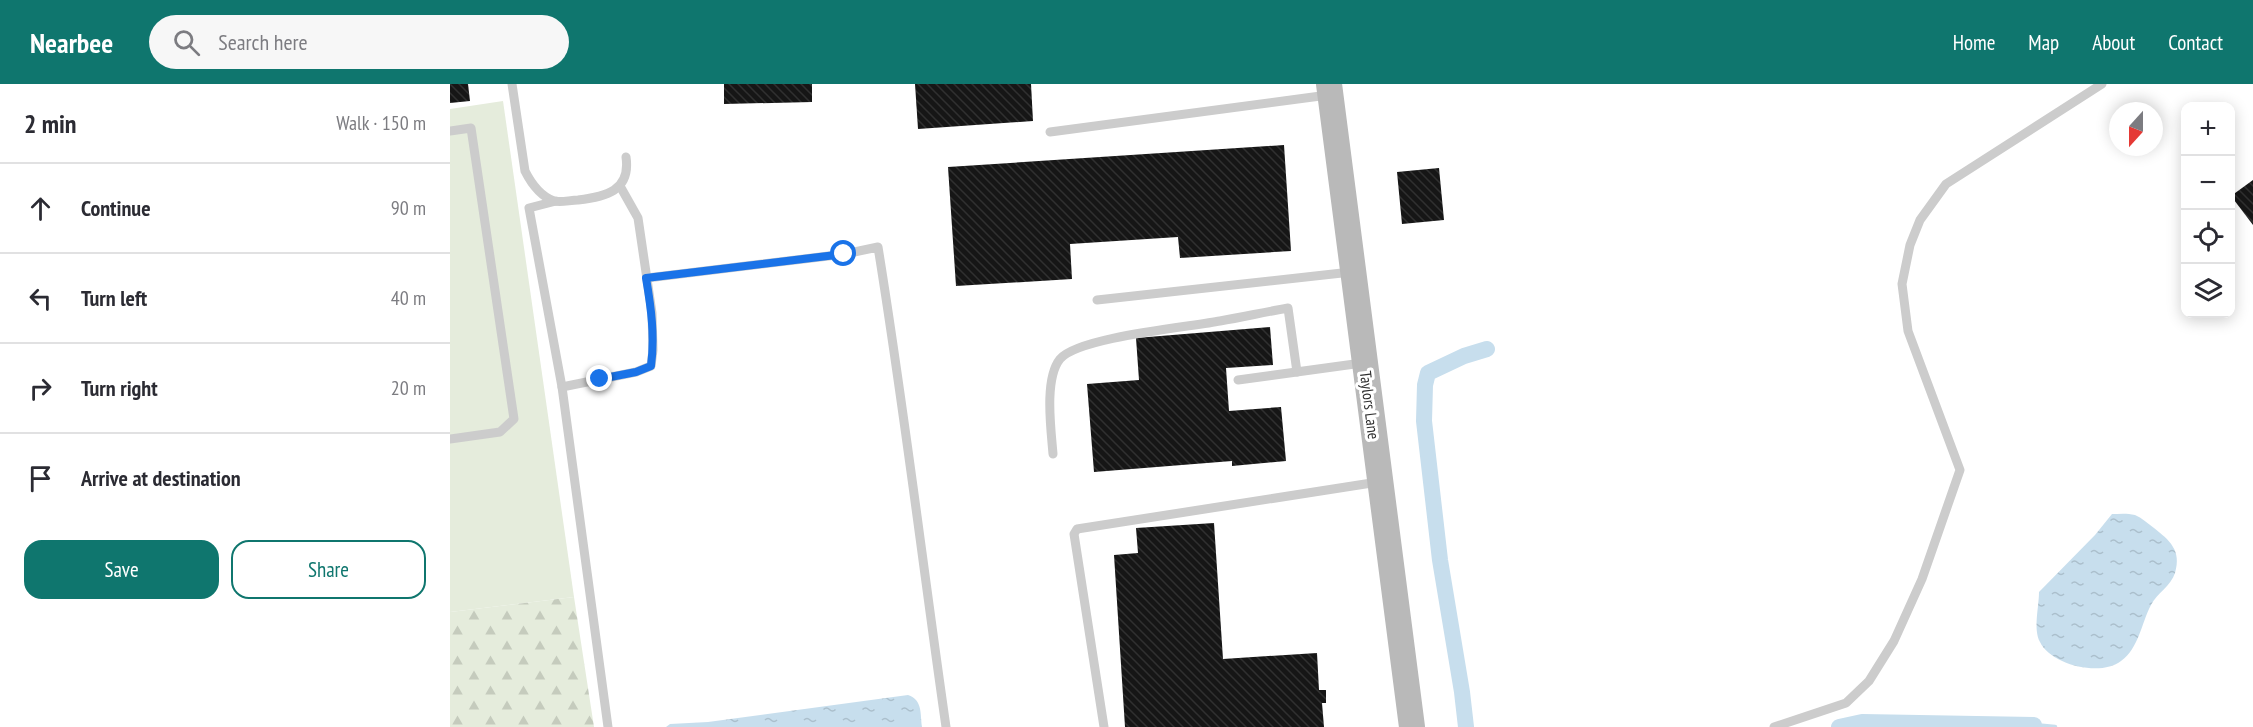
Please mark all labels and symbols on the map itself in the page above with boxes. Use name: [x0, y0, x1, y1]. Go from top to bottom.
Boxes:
north arrow: [2109, 102, 2163, 156]
route start: [830, 240, 856, 266]
route end: [586, 365, 612, 391]
street label: Taylors Lane: [1356, 370, 1384, 440]

